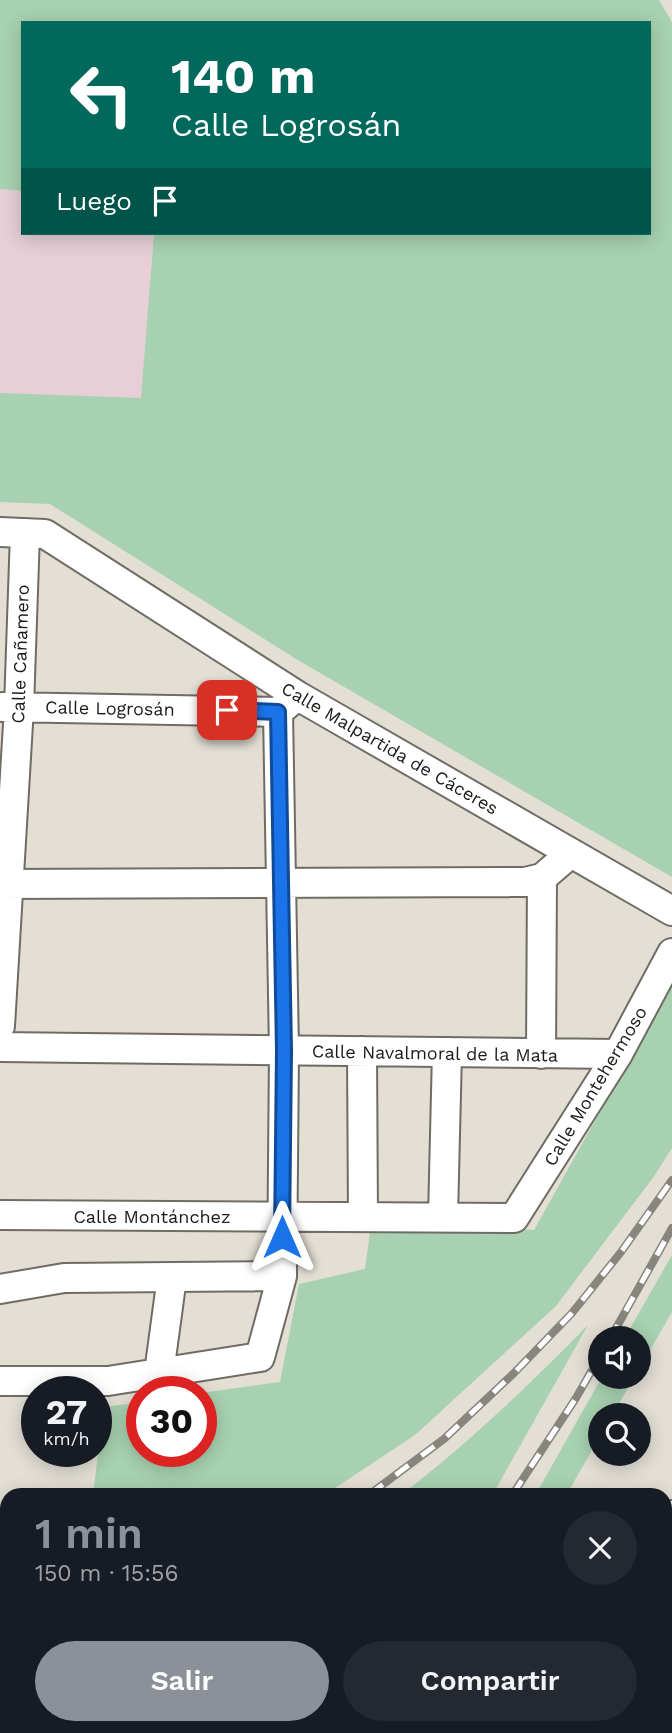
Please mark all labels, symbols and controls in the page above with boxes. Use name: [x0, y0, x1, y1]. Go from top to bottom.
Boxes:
text: 140 m: [171, 47, 315, 105]
icon: left: [56, 49, 147, 140]
text: Calle Logrosán: [171, 106, 401, 144]
icon: arrive: [146, 182, 184, 220]
text: Luego: [56, 186, 132, 216]
street label: Calle Cañamero: [7, 584, 33, 724]
street label: Calle Malpartida de Cáceres: [278, 677, 502, 819]
pin: [197, 680, 257, 740]
icon: arrive: [208, 691, 246, 729]
street label: Calle Logrosán: [45, 696, 175, 720]
street label: Calle Montehermoso: [539, 1003, 651, 1169]
street label: Calle Navalmoral de la Mata: [312, 1040, 558, 1066]
position arrow: [245, 1200, 319, 1274]
street label: Calle Montánchez: [73, 1206, 231, 1227]
map controls: [588, 1326, 651, 1466]
button: sound: [588, 1326, 651, 1389]
speed limit sign: 30: [126, 1376, 217, 1467]
text: 27: [46, 1391, 87, 1433]
button: search: [588, 1403, 651, 1466]
text: km/h: [43, 1428, 90, 1449]
text: 1 min: [35, 1509, 143, 1558]
button: close: [563, 1511, 637, 1585]
text: 150 m · 15:56: [35, 1560, 178, 1587]
button: Salir: [35, 1641, 329, 1721]
button: Compartir: [343, 1641, 637, 1721]

